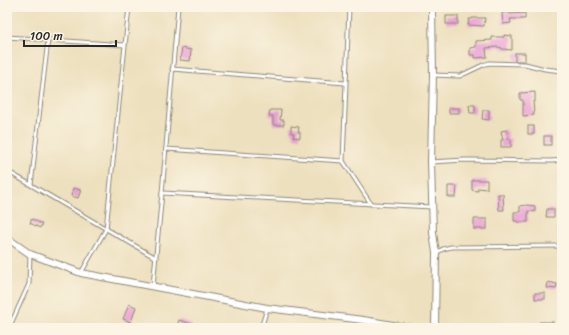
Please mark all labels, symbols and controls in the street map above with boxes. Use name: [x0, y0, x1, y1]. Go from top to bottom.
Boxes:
scale bar: [24, 22, 116, 48]
text: 100 m: [30, 25, 63, 47]

